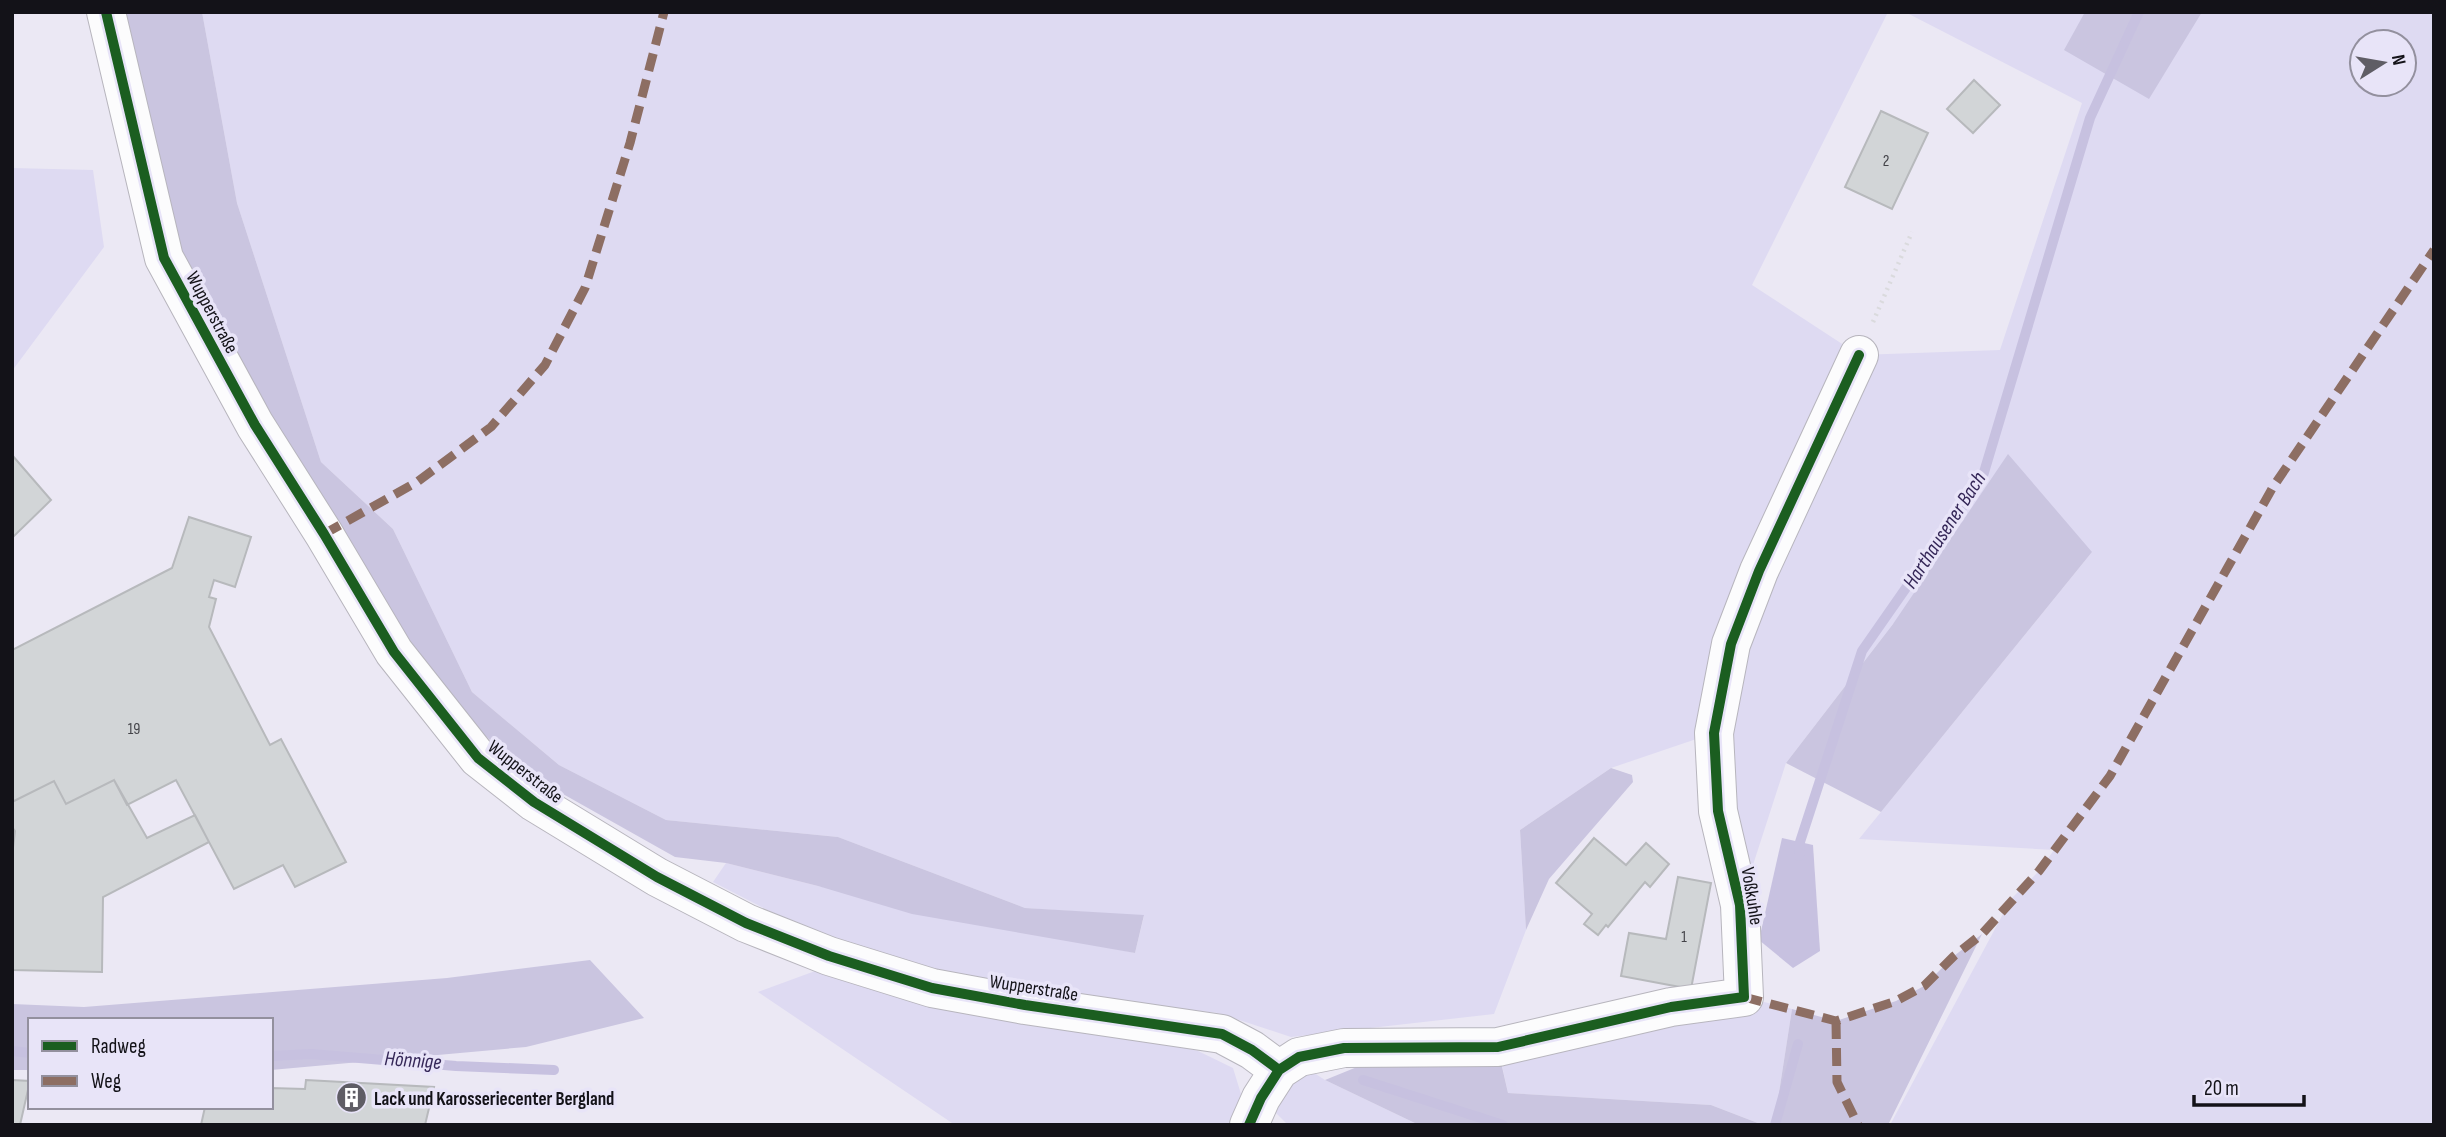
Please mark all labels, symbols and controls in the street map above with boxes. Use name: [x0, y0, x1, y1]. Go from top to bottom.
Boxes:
north arrow: [2348, 28, 2418, 98]
text: N: [2386, 53, 2410, 67]
house number: 2: [1883, 152, 1889, 171]
street label: Wupperstraße: [181, 268, 243, 358]
water label: Harthausener Bach: [1898, 467, 1991, 593]
house number: 19: [128, 720, 140, 739]
street label: Wupperstraße: [483, 736, 567, 809]
street label: Voßkuhle: [1736, 866, 1767, 927]
house number: 1: [1681, 928, 1687, 947]
street label: Wupperstraße: [988, 970, 1080, 1007]
legend: [28, 1018, 273, 1109]
text: Radweg: [91, 1034, 146, 1059]
water label: Hönnige: [384, 1046, 442, 1075]
scale bar: [2194, 1064, 2304, 1108]
text: Weg: [91, 1069, 121, 1094]
text: 20 m: [2204, 1076, 2239, 1101]
building icon: Lack und Karosseriecenter Bergland: [334, 1081, 368, 1115]
place label: Lack und Karosseriecenter Bergland: [374, 1088, 614, 1111]

